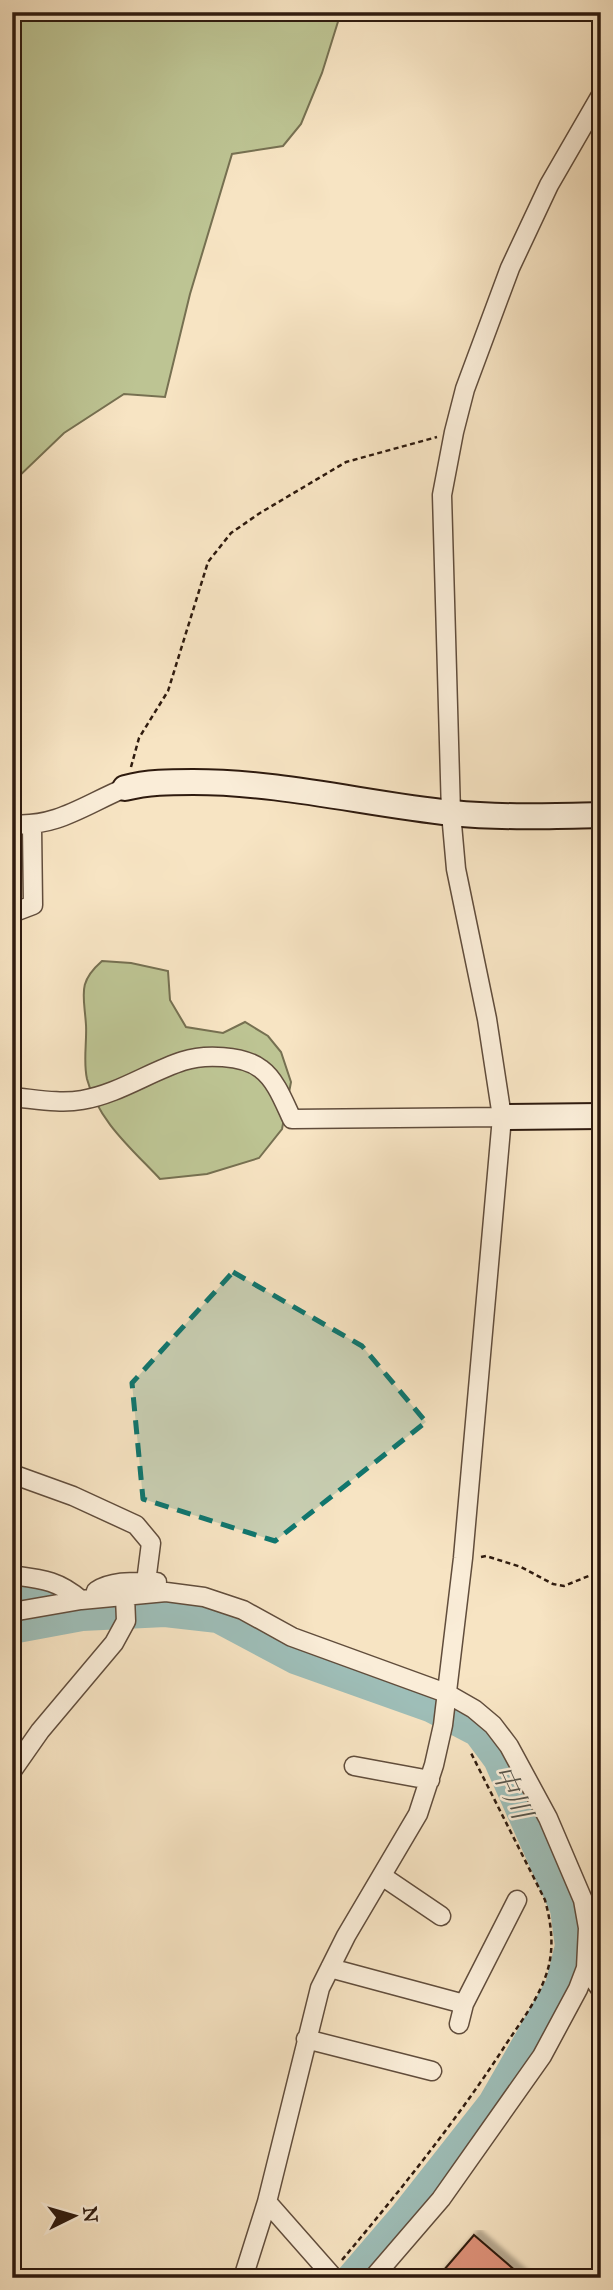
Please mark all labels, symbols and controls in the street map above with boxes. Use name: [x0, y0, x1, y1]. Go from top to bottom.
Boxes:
water label: 中川: [484, 1759, 541, 1827]
north arrow: [38, 2182, 108, 2252]
text: N: [78, 2206, 103, 2224]

